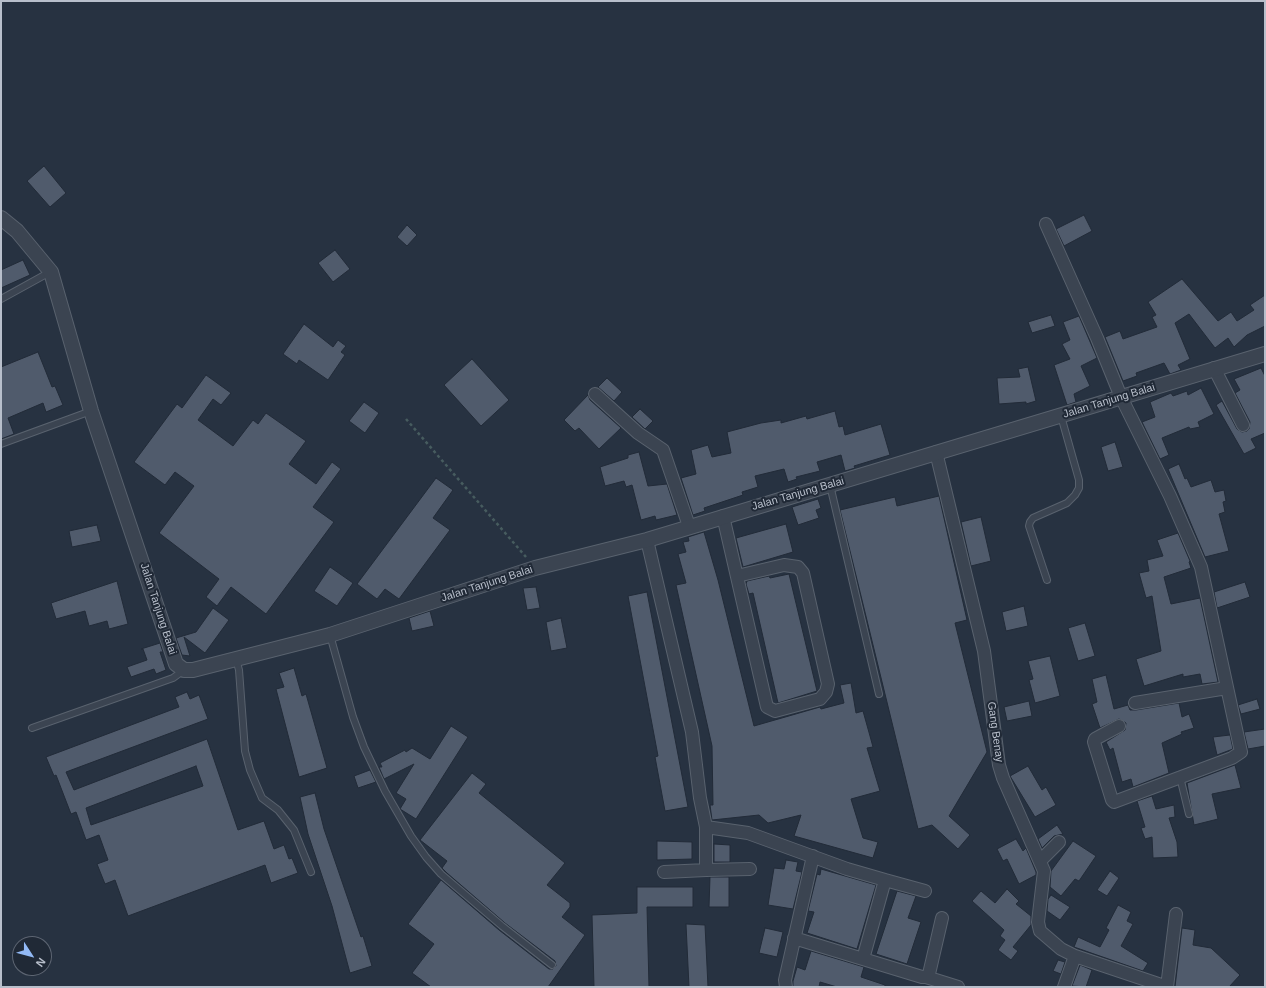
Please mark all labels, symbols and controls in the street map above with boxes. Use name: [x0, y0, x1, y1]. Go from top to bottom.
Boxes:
street label: Jalan Tanjung Balai: [1061, 381, 1157, 421]
street label: Jalan Tanjung Balai: [750, 475, 846, 513]
street label: Jalan Tanjung Balai: [137, 562, 179, 656]
street label: Jalan Tanjung Balai: [440, 563, 534, 605]
street label: Gang Benay: [984, 701, 1006, 763]
north arrow: [12, 936, 52, 976]
text: N: [34, 956, 48, 969]

